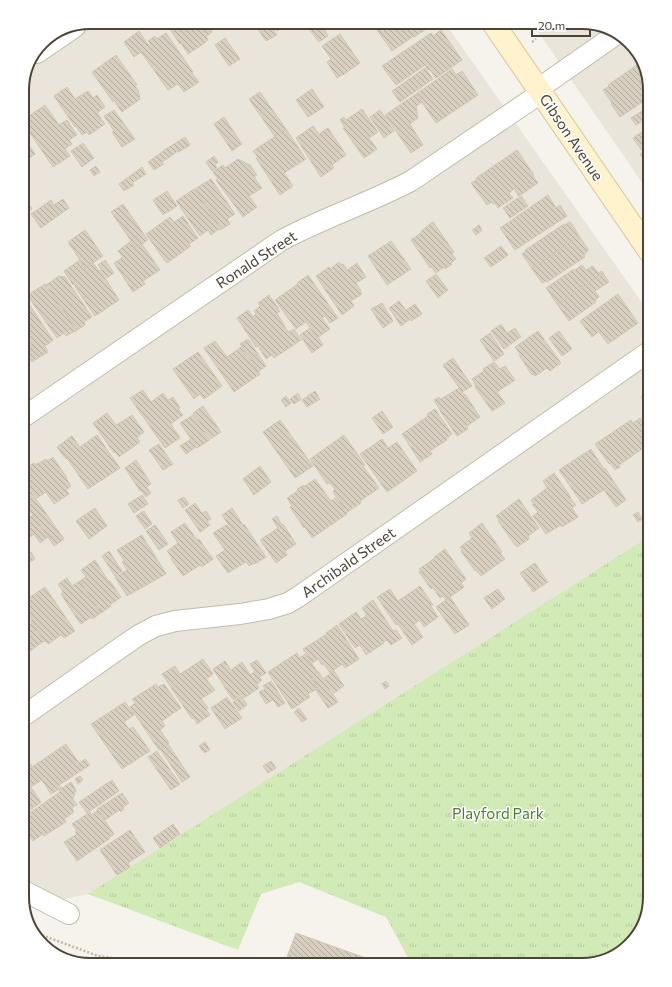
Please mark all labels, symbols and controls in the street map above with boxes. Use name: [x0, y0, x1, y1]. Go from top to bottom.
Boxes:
scale bar: [532, 12, 590, 38]
text: 20 m: [538, 18, 565, 32]
street label: Gibson Avenue: [536, 90, 608, 184]
street label: Ronald Street: [212, 226, 300, 292]
street label: Archibald Street: [298, 523, 398, 601]
park label: Playford Park: [452, 804, 544, 822]

